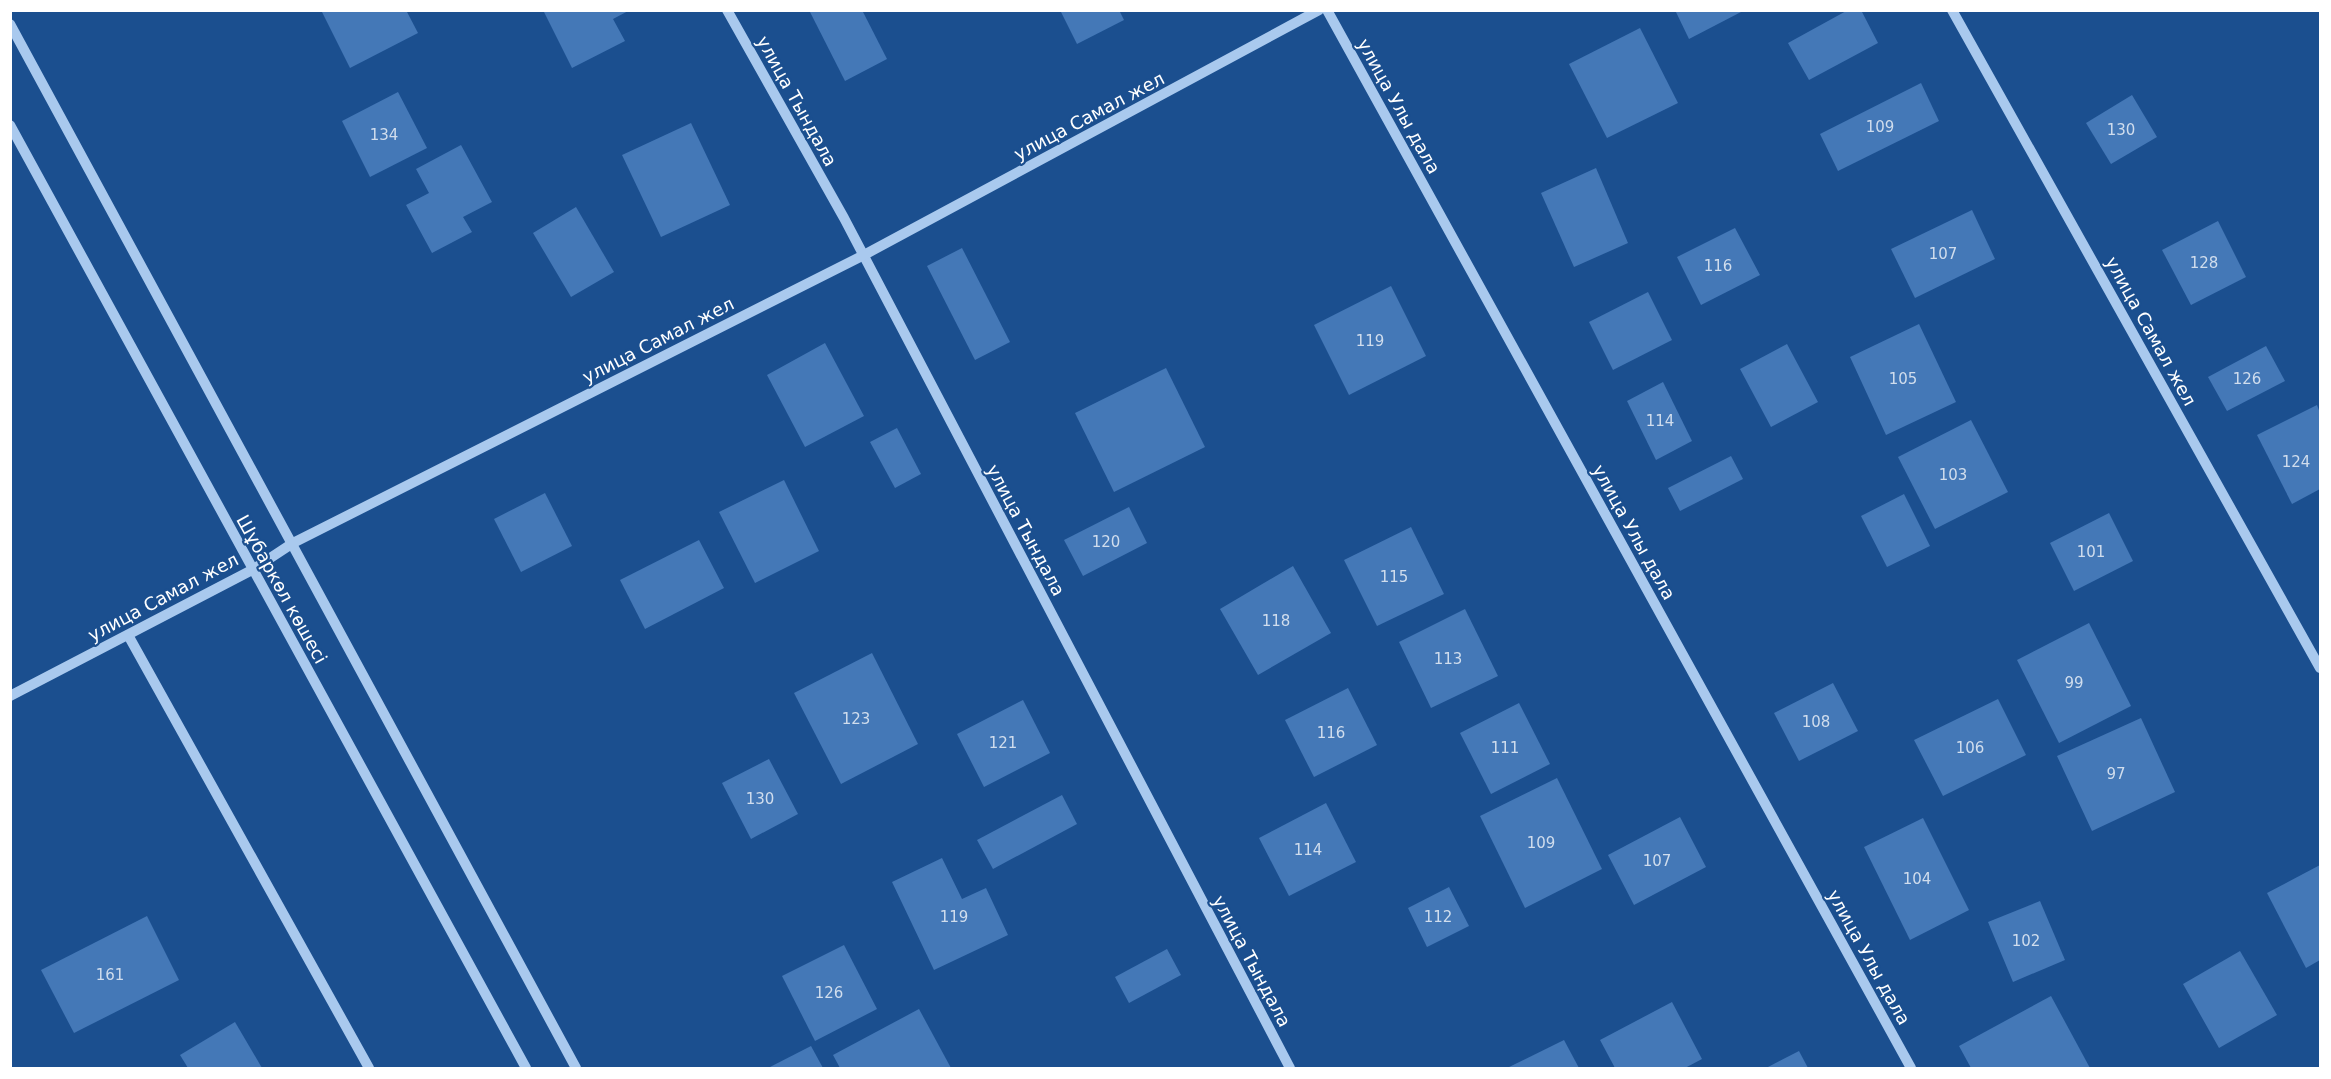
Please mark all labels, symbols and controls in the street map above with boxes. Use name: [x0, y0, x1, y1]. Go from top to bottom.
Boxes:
street label: улица Тындала: [752, 32, 842, 170]
street label: улица Улы дала: [1353, 35, 1445, 177]
street label: улица Самал жел: [1010, 68, 1168, 164]
house number: 109: [1866, 118, 1894, 136]
house number: 130: [2107, 121, 2135, 139]
house number: 134: [370, 126, 398, 144]
house number: 107: [1929, 245, 1957, 263]
street label: улица Самал жел: [2101, 253, 2201, 409]
house number: 128: [2190, 254, 2218, 272]
house number: 116: [1704, 257, 1732, 275]
street label: улица Самал жел: [579, 293, 737, 387]
house number: 119: [1356, 332, 1384, 350]
house number: 105: [1889, 370, 1917, 388]
house number: 126: [2233, 370, 2261, 388]
house number: 114: [1646, 412, 1674, 430]
house number: 124: [2282, 453, 2310, 471]
street label: улица Тындала: [982, 461, 1070, 599]
street label: улица Улы дала: [1588, 461, 1680, 603]
house number: 103: [1939, 466, 1967, 484]
street label: Шұбаркөл көшесі: [232, 511, 332, 667]
house number: 120: [1092, 533, 1120, 551]
house number: 101: [2077, 543, 2105, 561]
street label: улица Самал жел: [84, 549, 242, 645]
house number: 115: [1380, 568, 1408, 586]
house number: 118: [1262, 612, 1290, 630]
house number: 113: [1434, 650, 1462, 668]
house number: 99: [2064, 674, 2084, 692]
house number: 123: [842, 710, 870, 728]
house number: 108: [1802, 713, 1830, 731]
house number: 116: [1317, 724, 1345, 742]
house number: 121: [989, 734, 1017, 752]
house number: 111: [1491, 739, 1519, 757]
house number: 106: [1956, 739, 1984, 757]
house number: 97: [2106, 765, 2126, 783]
house number: 130: [746, 790, 774, 808]
house number: 109: [1527, 834, 1555, 852]
house number: 114: [1294, 841, 1322, 859]
house number: 107: [1643, 852, 1671, 870]
house number: 104: [1903, 870, 1931, 888]
street label: улица Улы дала: [1823, 886, 1915, 1028]
street label: улица Тындала: [1208, 892, 1296, 1030]
house number: 119: [940, 908, 968, 926]
house number: 112: [1424, 908, 1452, 926]
house number: 102: [2012, 932, 2040, 950]
house number: 161: [96, 966, 124, 984]
house number: 126: [815, 984, 843, 1002]

